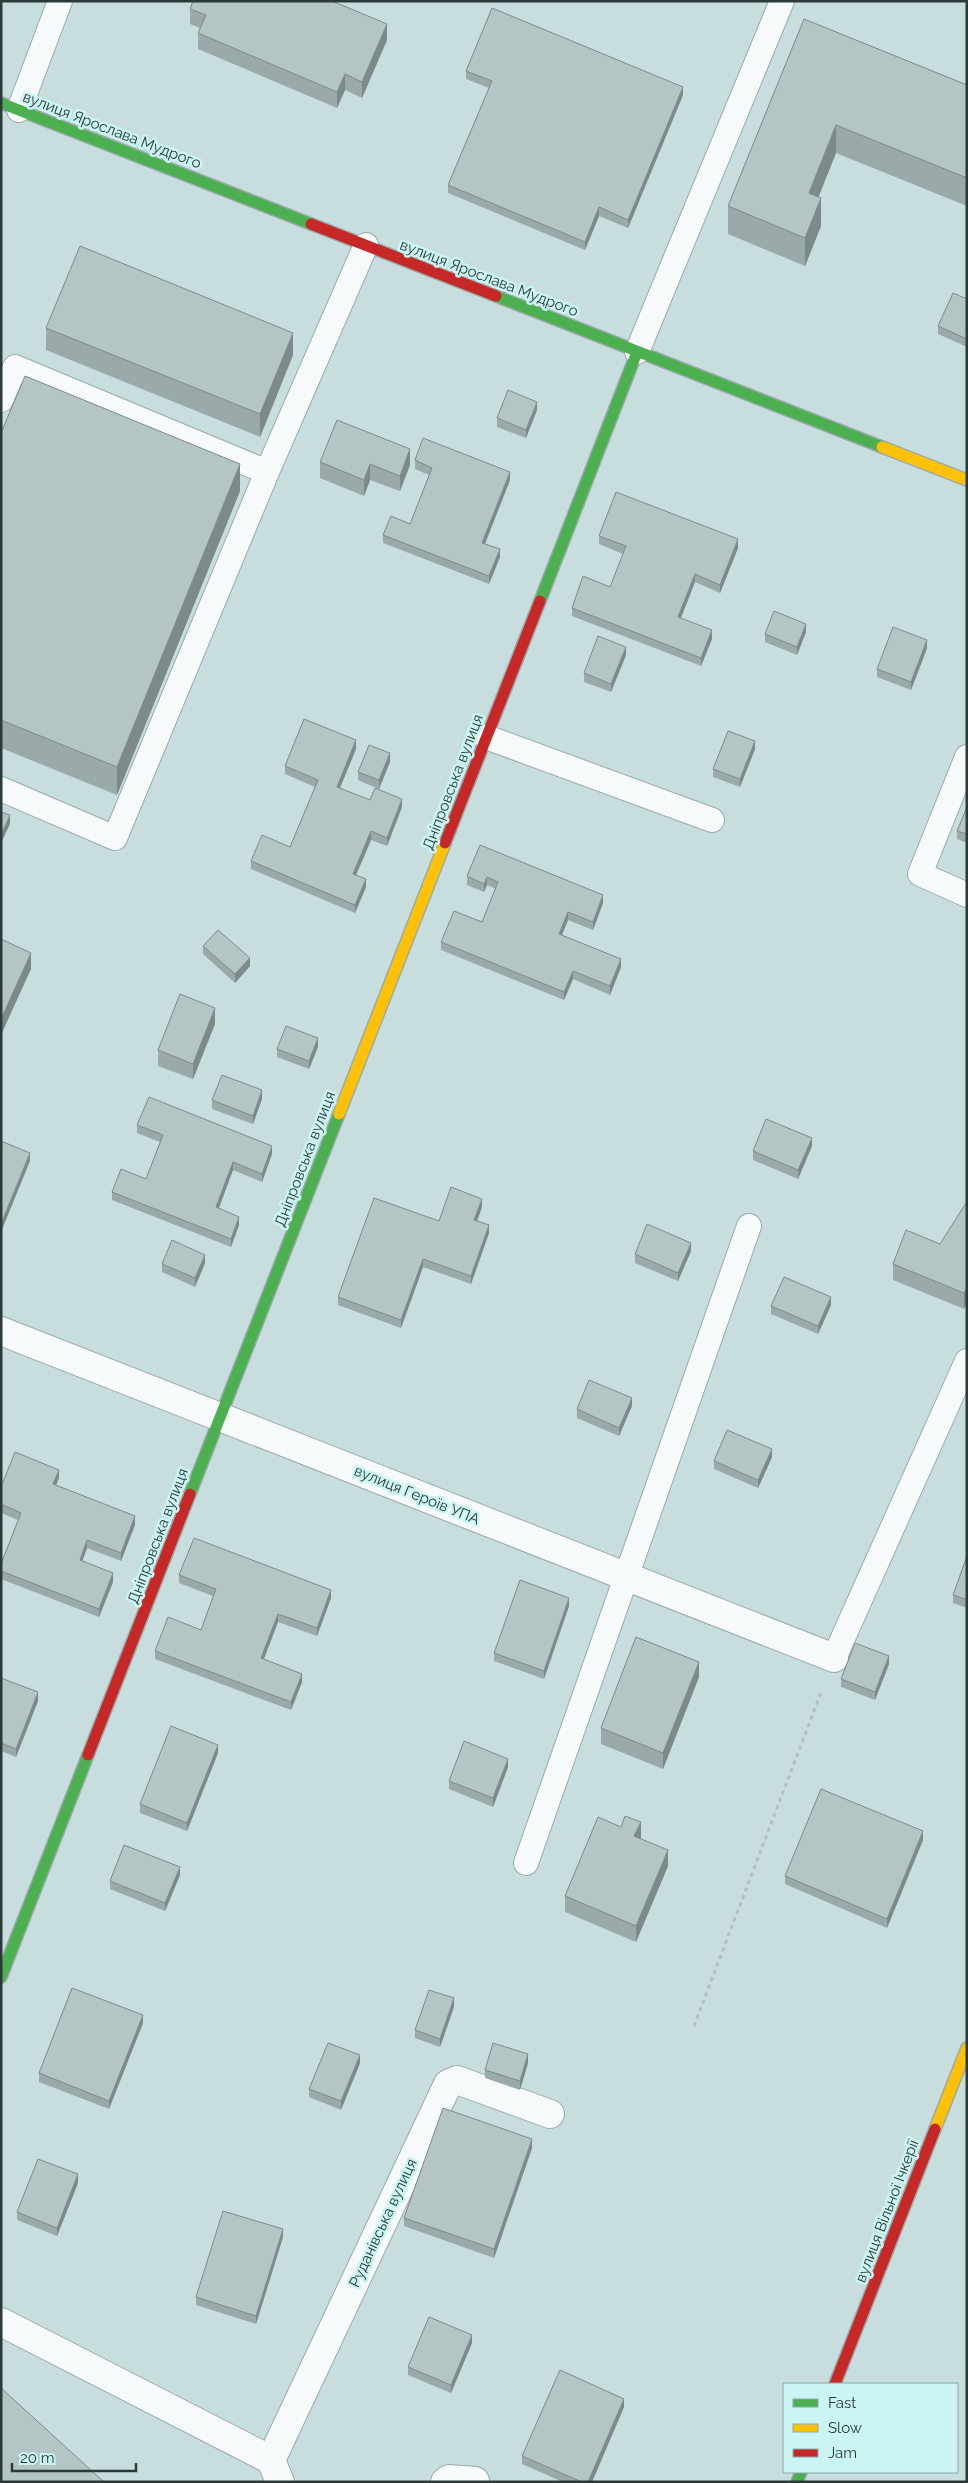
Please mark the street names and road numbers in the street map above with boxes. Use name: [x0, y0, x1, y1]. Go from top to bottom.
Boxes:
street label: вулиця Ярослава Мудрого: [20, 88, 204, 172]
street label: вулиця Ярослава Мудрого: [397, 236, 581, 320]
street label: Дніпровська вулиця: [419, 712, 487, 852]
street label: Дніпровська вулиця: [271, 1089, 339, 1229]
street label: вулиця Героїв УПА: [352, 1462, 482, 1528]
street label: Дніпровська вулиця: [124, 1466, 192, 1606]
street label: вулиця Вільної Ічкерії: [852, 2137, 923, 2285]
street label: Руданівська вулиця: [345, 2156, 421, 2290]

